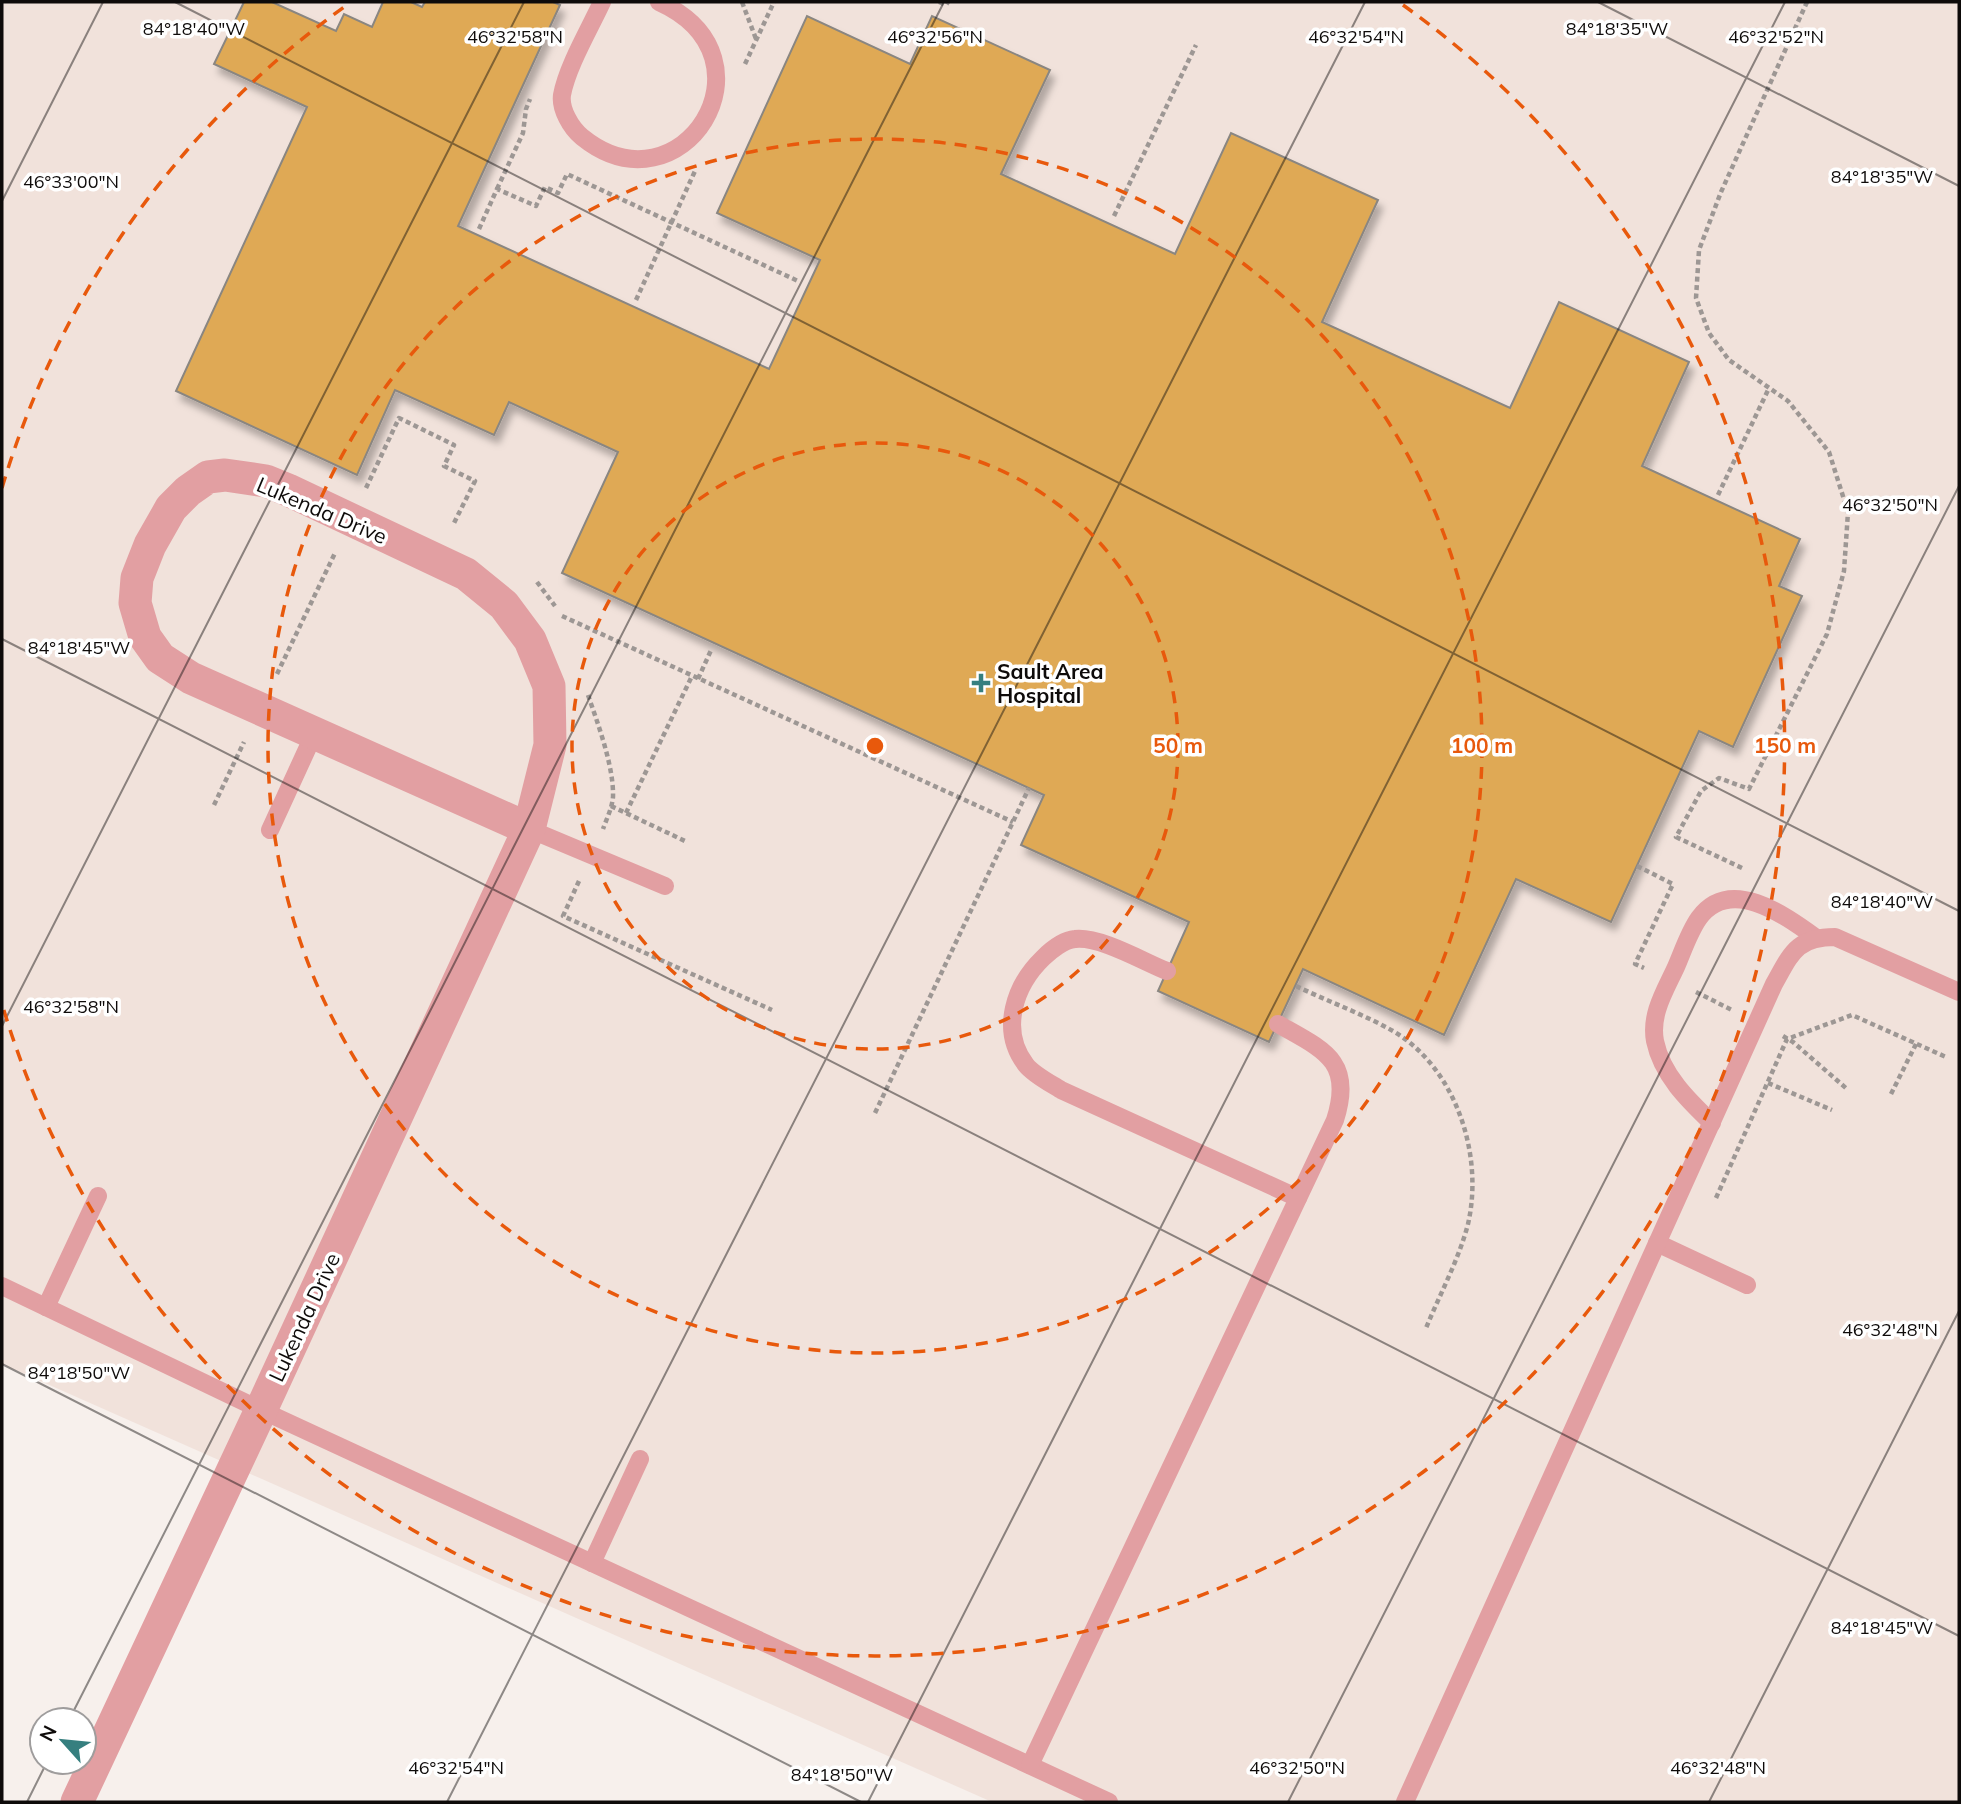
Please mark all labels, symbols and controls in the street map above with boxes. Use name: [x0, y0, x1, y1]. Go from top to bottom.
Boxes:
text: 84°18'40"W: [143, 17, 245, 40]
text: 84°18'35"W: [1566, 17, 1668, 40]
text: 46°32'58"N: [467, 25, 563, 48]
text: 46°32'56"N: [887, 25, 983, 48]
text: 46°32'54"N: [1308, 25, 1404, 48]
text: 46°32'52"N: [1728, 25, 1824, 48]
text: 84°18'35"W: [1831, 165, 1933, 188]
text: 46°33'00"N: [23, 170, 119, 193]
street label: Lukenda Drive: [253, 471, 391, 549]
text: 46°32'50"N: [1842, 493, 1938, 516]
text: 84°18'45"W: [28, 636, 130, 659]
place label: Sault Area Hospital: [997, 658, 1104, 708]
marker: Sault Area Hospital: [971, 673, 991, 693]
text: 50 m: [1153, 732, 1203, 758]
text: 100 m: [1451, 732, 1513, 758]
text: 150 m: [1754, 732, 1816, 758]
centre of rings: [863, 734, 887, 758]
text: 84°18'40"W: [1831, 890, 1933, 913]
text: 46°32'58"N: [23, 995, 119, 1018]
street label: Lukenda Drive: [263, 1248, 345, 1386]
text: 46°32'48"N: [1842, 1318, 1938, 1341]
text: 84°18'50"W: [28, 1361, 130, 1384]
text: 84°18'45"W: [1831, 1616, 1933, 1639]
north arrow: [28, 1706, 98, 1776]
text: N: [34, 1721, 62, 1745]
text: 46°32'54"N: [408, 1756, 504, 1779]
text: 46°32'50"N: [1249, 1756, 1345, 1779]
text: 46°32'48"N: [1670, 1756, 1766, 1779]
text: 84°18'50"W: [791, 1763, 893, 1786]

